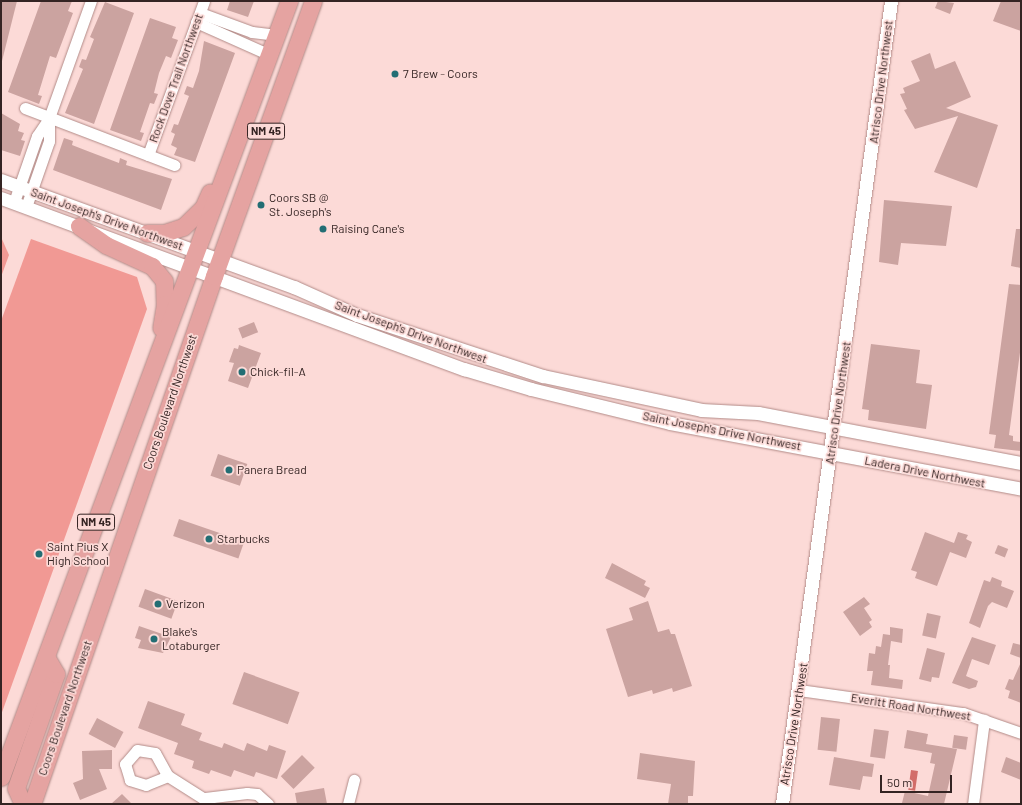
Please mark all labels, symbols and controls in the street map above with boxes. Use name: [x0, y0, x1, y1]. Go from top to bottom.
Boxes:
street label: Rock Dove Trail Northwest: [146, 12, 206, 144]
street label: Atrisco Drive Northwest: [866, 20, 896, 144]
place label: 7 Brew - Coors: [403, 67, 478, 81]
marker: 7 Brew - Coors: [390, 69, 400, 79]
road number: NM 45: [247, 122, 285, 140]
street label: Saint Joseph's Drive Northwest: [29, 185, 185, 253]
place label: Coors SB @ St. Joseph's: [269, 191, 332, 219]
marker: Coors SB @ St. Joseph's: [256, 200, 266, 210]
place label: Raising Cane's: [331, 222, 405, 236]
marker: Raising Cane's: [318, 224, 328, 234]
street label: Saint Joseph's Drive Northwest: [333, 298, 489, 366]
street label: Coors Boulevard Northwest: [140, 332, 200, 472]
street label: Atrisco Drive Northwest: [822, 341, 854, 465]
place label: Chick-fil-A: [250, 365, 306, 379]
marker: Chick-fil-A: [237, 367, 247, 377]
street label: Saint Joseph's Drive Northwest: [642, 409, 802, 453]
street label: Ladera Drive Northwest: [863, 453, 987, 491]
place label: Panera Bread: [237, 463, 307, 477]
marker: Panera Bread: [224, 465, 234, 475]
road number: NM 45: [77, 513, 115, 531]
place label: Starbucks: [217, 532, 270, 546]
marker: Starbucks: [204, 534, 214, 544]
place label: Saint Pius X High School: [47, 540, 109, 568]
marker: Saint Pius X High School: [34, 549, 44, 559]
place label: Verizon: [166, 597, 205, 611]
marker: Verizon: [153, 599, 163, 609]
place label: Blake's Lotaburger: [162, 625, 220, 653]
marker: Blake's Lotaburger: [149, 634, 159, 644]
street label: Coors Boulevard Northwest: [35, 638, 95, 778]
street label: Atrisco Drive Northwest: [777, 662, 811, 786]
street label: Everitt Road Northwest: [850, 690, 972, 724]
scale bar: [882, 767, 954, 793]
text: 50 m: [887, 775, 912, 789]

